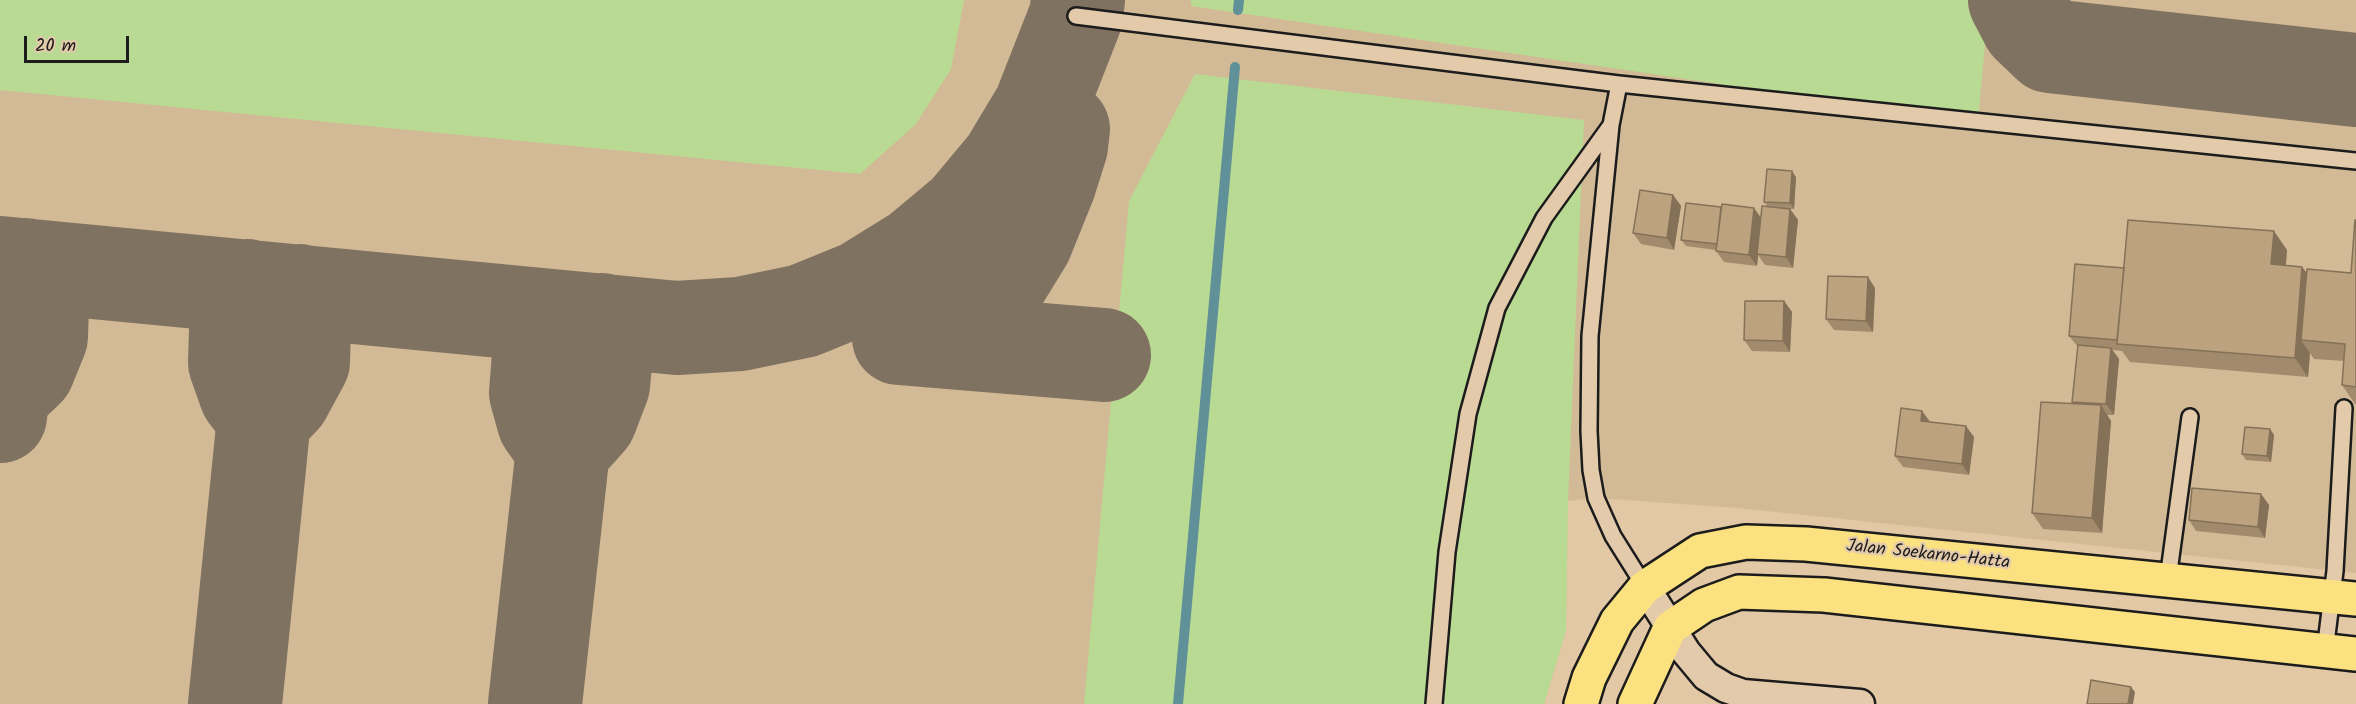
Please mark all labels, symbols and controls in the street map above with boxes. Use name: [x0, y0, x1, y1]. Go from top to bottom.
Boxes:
scale bar: [27, 24, 132, 62]
text: 20 m: [35, 32, 76, 61]
street label: Jalan Soekarno-Hatta: [1845, 537, 2011, 575]

